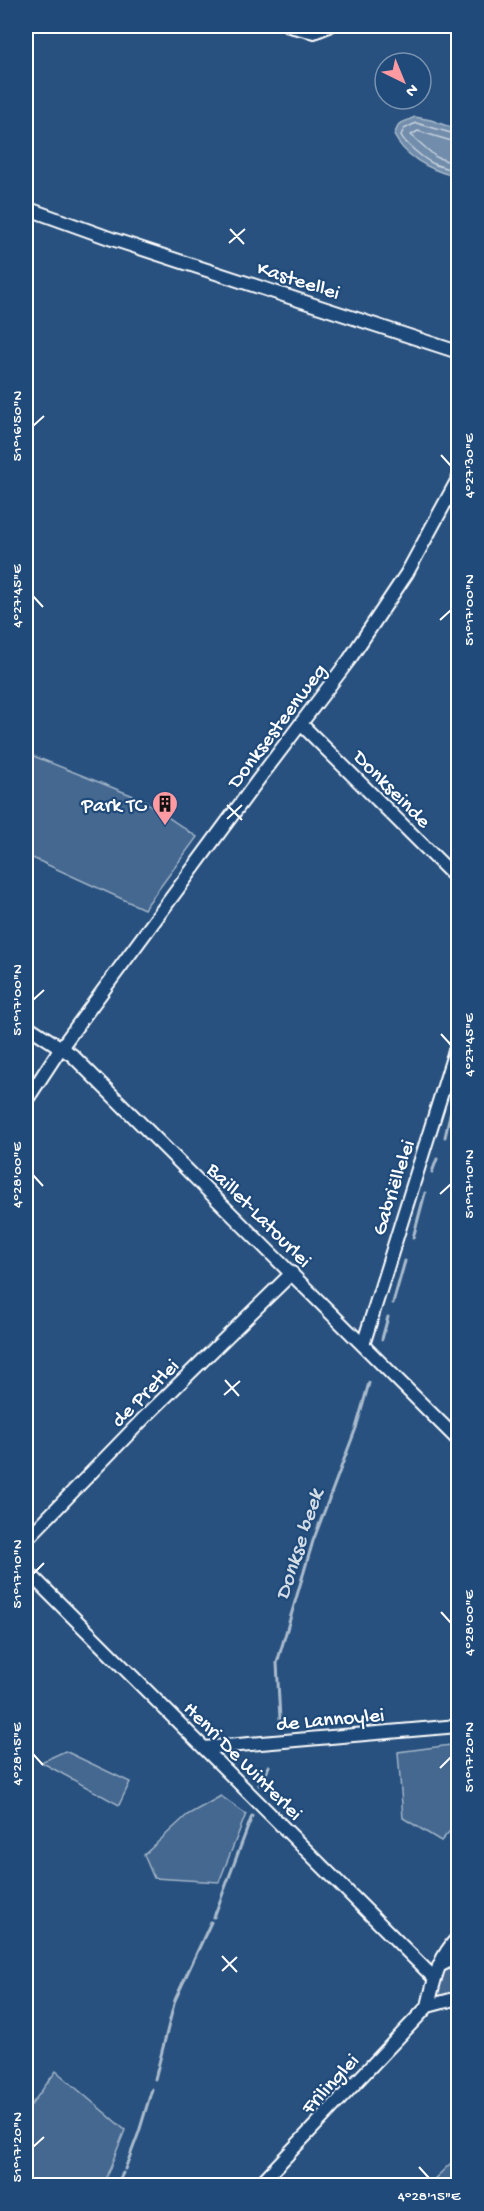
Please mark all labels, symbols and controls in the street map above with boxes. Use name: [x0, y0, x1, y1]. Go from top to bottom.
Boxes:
north arrow: [373, 51, 433, 111]
text: N: [400, 79, 421, 100]
street label: Kasteellei: [253, 257, 343, 307]
text: 51°16'50"N: [9, 390, 27, 461]
text: 4°27'30"E: [461, 433, 479, 498]
text: 4°27'45"E: [9, 564, 27, 628]
text: 51°17'00"N: [461, 574, 479, 646]
street label: Donksesteenweg: [223, 660, 334, 796]
street label: Donkseinde: [345, 745, 436, 836]
building icon: Park TC: [150, 789, 180, 827]
place label: Park TC: [81, 795, 148, 820]
text: 51°17'00"N: [9, 964, 27, 1036]
text: 4°27'45"E: [461, 1013, 479, 1077]
street label: Gabriëllelei: [368, 1137, 423, 1239]
text: 4°28'00"E: [9, 1141, 27, 1208]
text: 51°17'10"N: [461, 1149, 479, 1218]
street label: Baillet-Latourlei: [199, 1158, 315, 1274]
street label: de Pretlei: [107, 1355, 186, 1434]
water label: Donkse beek: [271, 1485, 332, 1604]
text: 51°17'10"N: [9, 1539, 27, 1608]
text: 4°28'00"E: [461, 1589, 479, 1656]
street label: Henri De Winterlei: [177, 1698, 306, 1827]
street label: de Lannoylei: [275, 1704, 386, 1739]
text: 4°28'15"E: [9, 1722, 27, 1785]
text: 51°17'20"N: [461, 1722, 479, 1792]
street label: Frilinglei: [297, 2050, 366, 2122]
text: 51°17'20"N: [9, 2112, 27, 2182]
text: 4°28'15"E: [398, 2188, 461, 2206]

